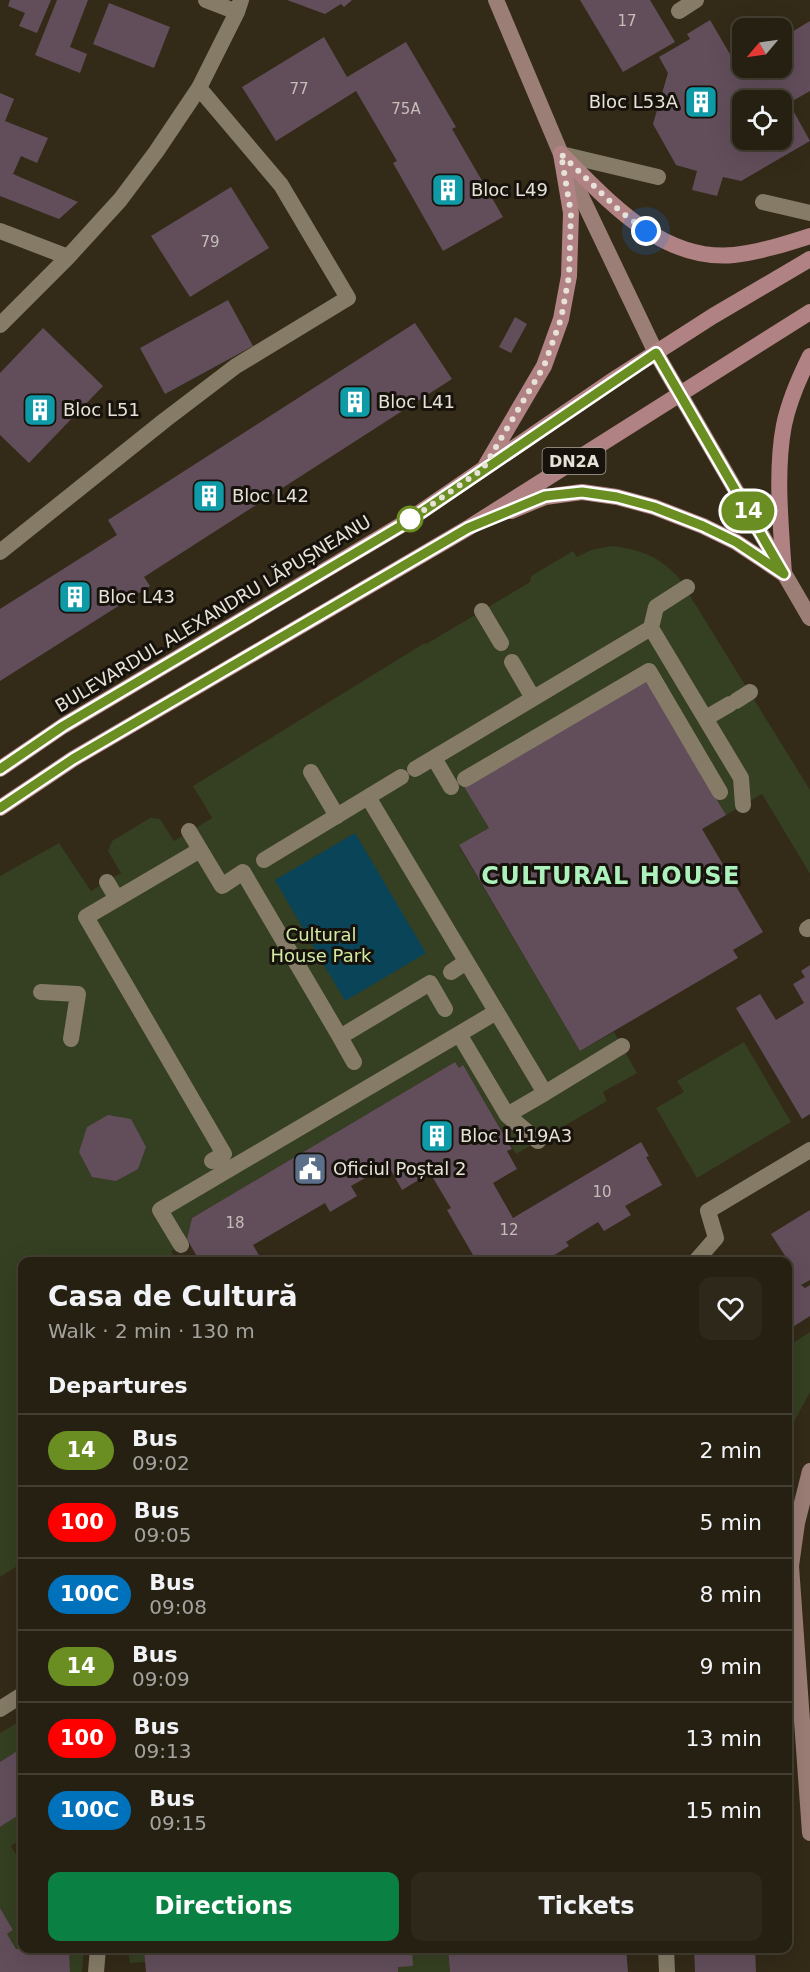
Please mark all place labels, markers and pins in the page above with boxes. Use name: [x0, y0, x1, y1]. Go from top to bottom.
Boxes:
building icon: Bloc L53A: [683, 84, 719, 120]
place label: Bloc L53A: [589, 91, 679, 112]
building icon: Bloc L49: [430, 172, 466, 208]
place label: Bloc L49: [471, 179, 548, 200]
building icon: Bloc L41: [337, 384, 373, 420]
place label: Bloc L41: [378, 391, 455, 412]
building icon: Bloc L51: [22, 392, 58, 428]
place label: Bloc L51: [63, 399, 140, 420]
building icon: Bloc L42: [191, 478, 227, 514]
place label: Bloc L42: [232, 485, 309, 506]
unlabelled marker: [397, 506, 423, 532]
building icon: Bloc L43: [57, 579, 93, 615]
place label: Bloc L43: [98, 586, 175, 607]
building icon: Bloc L119A3: [419, 1118, 455, 1154]
place label: Bloc L119A3: [460, 1125, 572, 1146]
public building icon: Oficiul Poștal 2: [292, 1151, 328, 1187]
place label: Oficiul Poștal 2: [333, 1158, 466, 1179]

